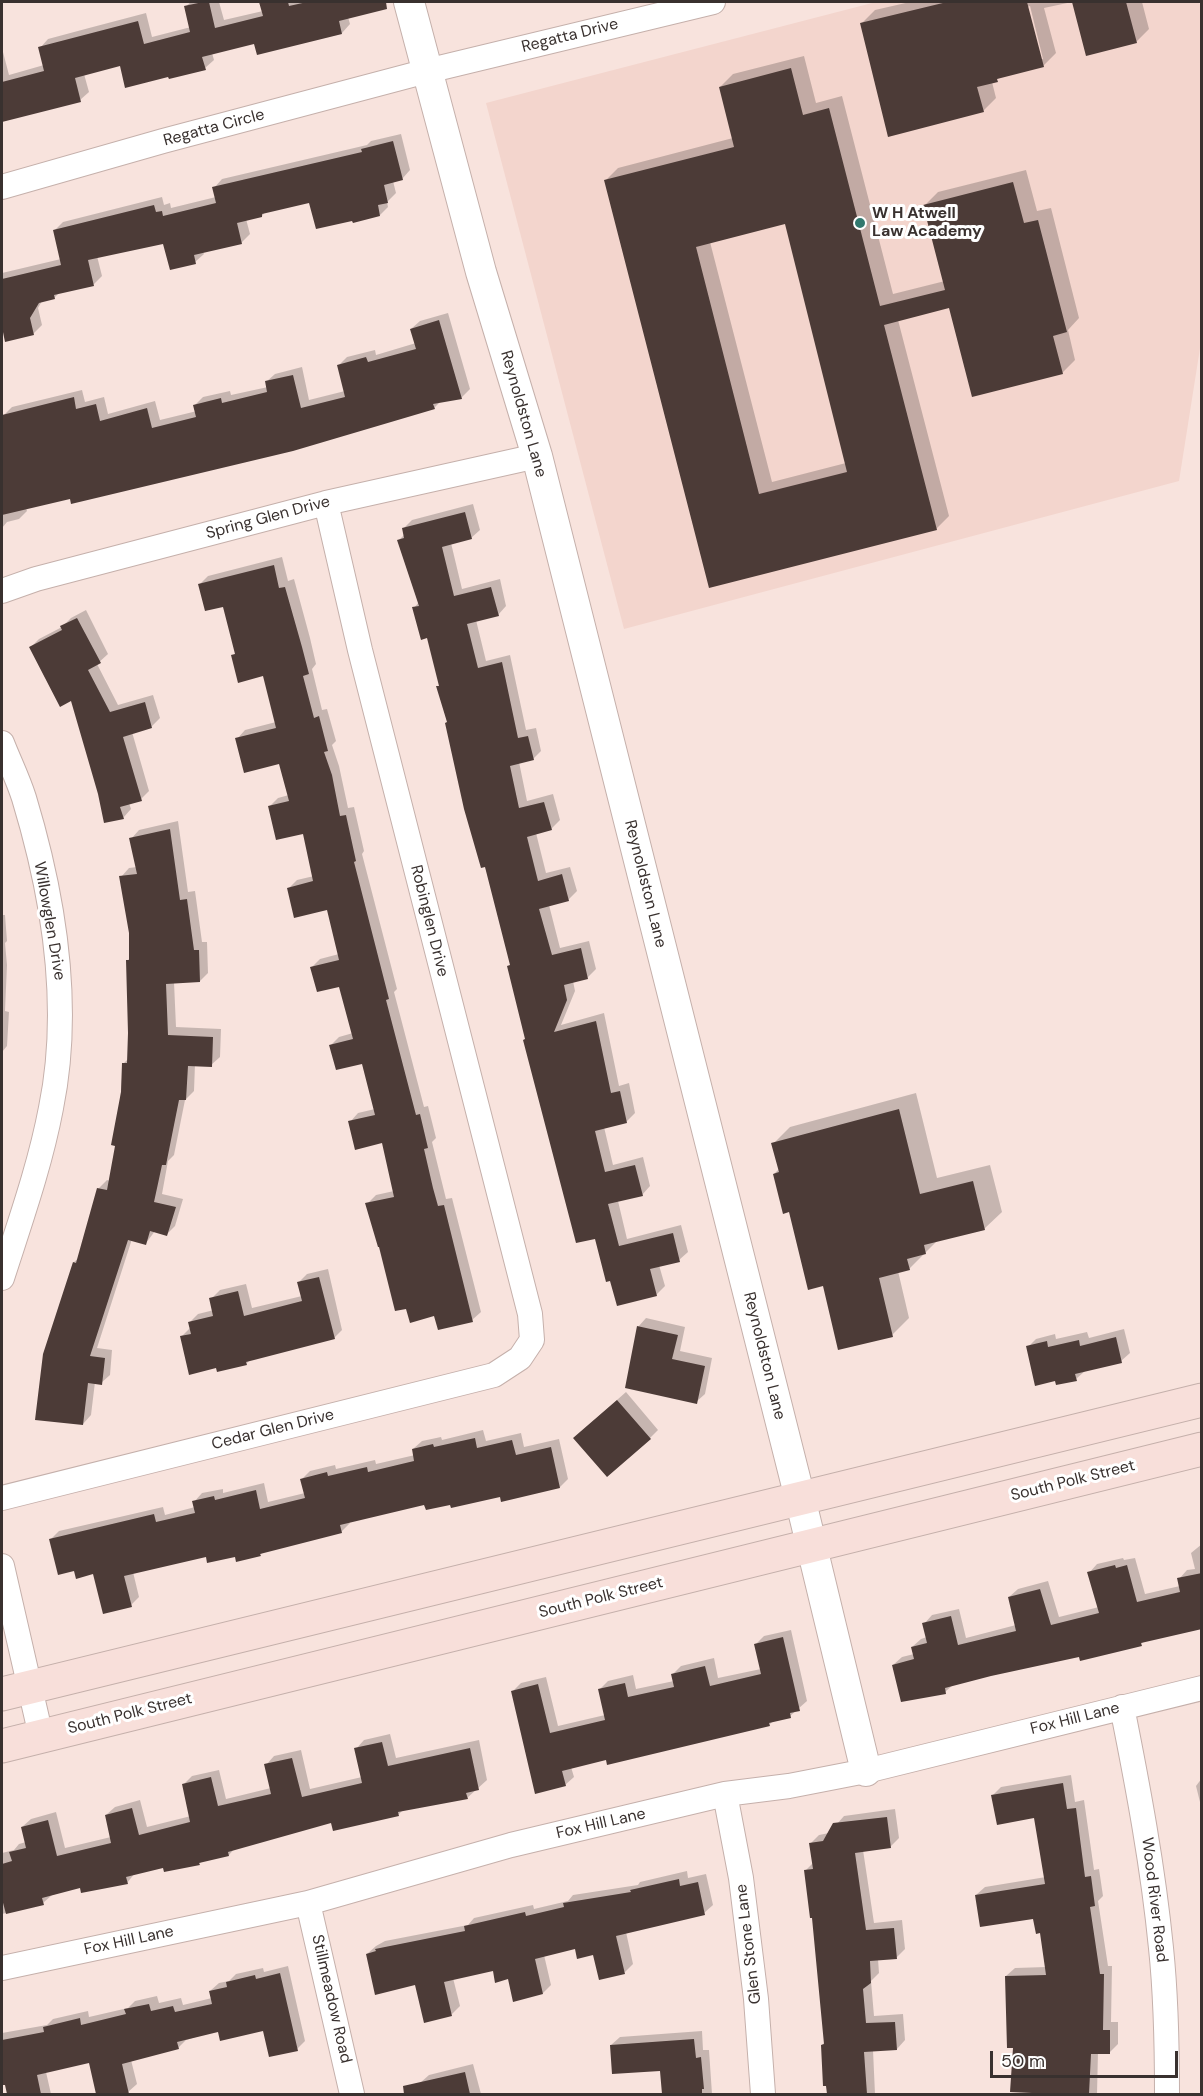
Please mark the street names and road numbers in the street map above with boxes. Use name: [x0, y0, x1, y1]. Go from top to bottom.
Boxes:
street label: Regatta Drive: [520, 15, 620, 57]
street label: Regatta Circle: [161, 105, 267, 151]
street label: Reynoldston Lane: [496, 348, 550, 480]
street label: Spring Glen Drive: [204, 492, 332, 544]
street label: Reynoldston Lane: [620, 818, 670, 950]
street label: Willowglen Drive: [29, 860, 69, 982]
street label: Robinglen Drive: [406, 863, 452, 979]
street label: Reynoldston Lane: [739, 1290, 789, 1422]
street label: Cedar Glen Drive: [210, 1405, 336, 1455]
street label: South Polk Street: [1009, 1456, 1137, 1506]
street label: South Polk Street: [537, 1573, 665, 1623]
street label: South Polk Street: [66, 1689, 194, 1739]
street label: Fox Hill Lane: [1028, 1699, 1122, 1739]
street label: Fox Hill Lane: [554, 1804, 648, 1844]
street label: Wood River Road: [1137, 1836, 1171, 1964]
street label: Glen Stone Lane: [732, 1883, 766, 2005]
street label: Fox Hill Lane: [82, 1922, 176, 1960]
street label: Stillmeadow Road: [307, 1933, 355, 2065]

